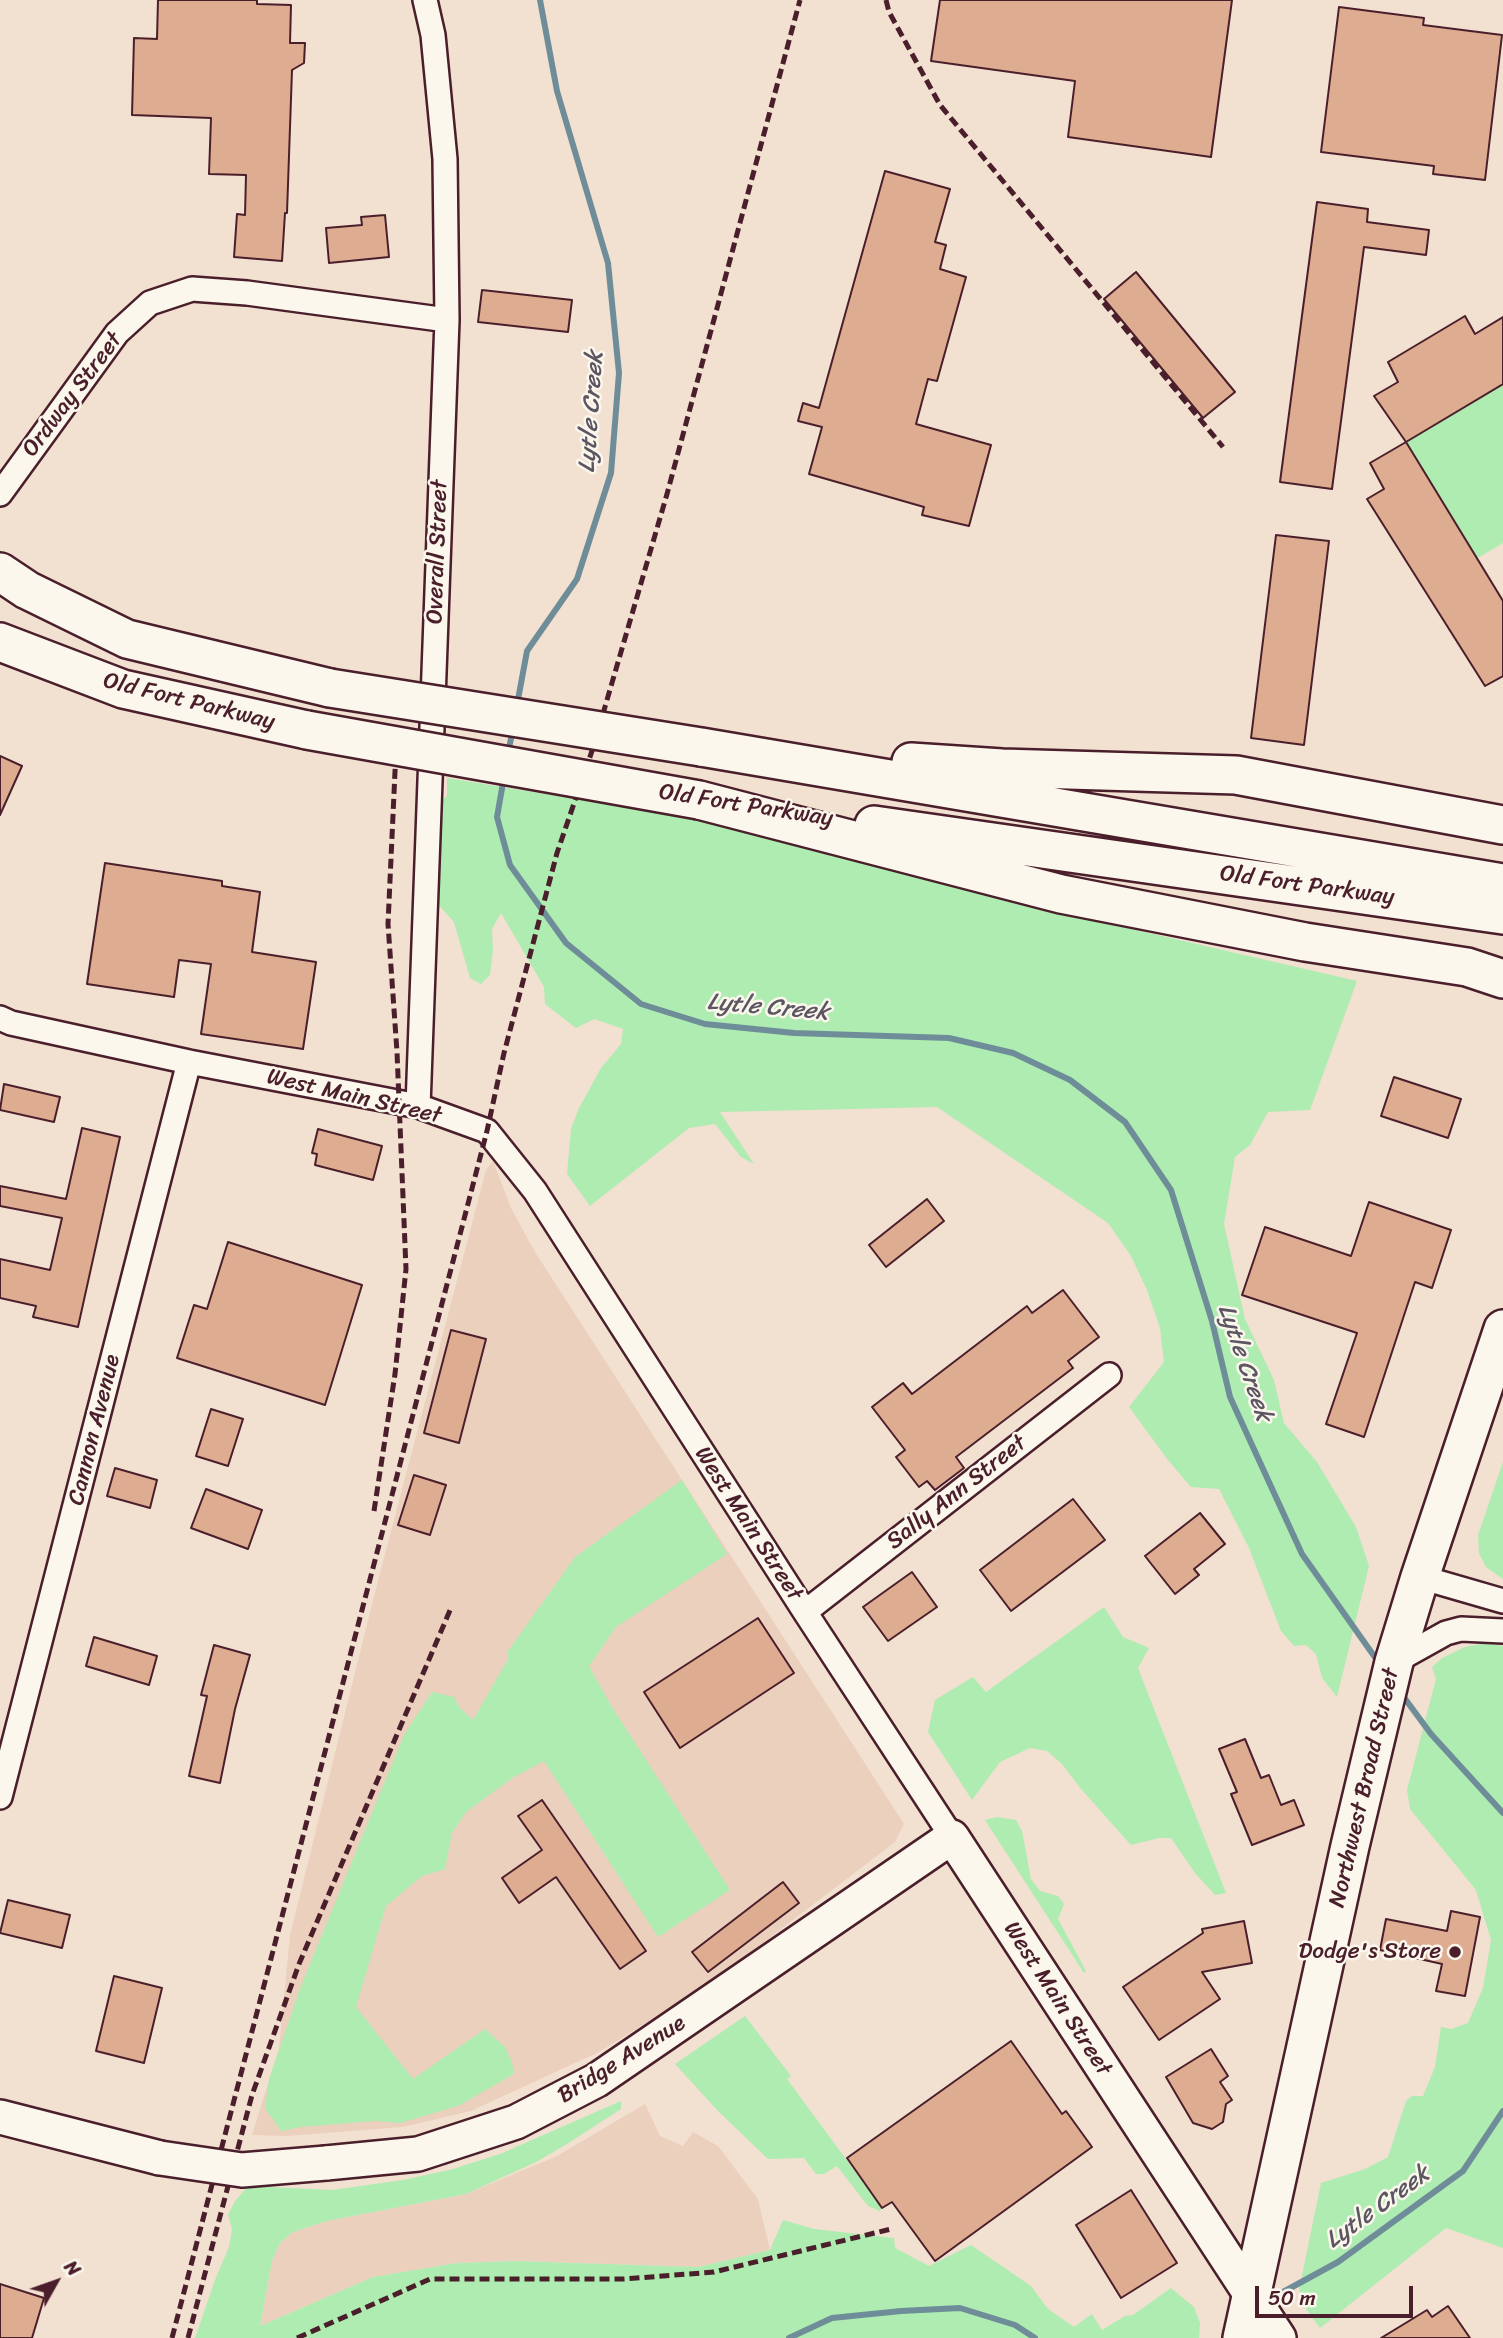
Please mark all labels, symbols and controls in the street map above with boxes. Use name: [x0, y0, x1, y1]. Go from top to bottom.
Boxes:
street label: Ordway Street: [17, 327, 129, 463]
water label: Lytle Creek: [573, 350, 611, 474]
street label: Overall Street: [422, 479, 454, 625]
street label: Old Fort Parkway: [100, 667, 278, 737]
street label: Old Fort Parkway: [657, 779, 835, 833]
street label: Old Fort Parkway: [1218, 860, 1396, 912]
water label: Lytle Creek: [706, 988, 830, 1028]
street label: West Main Street: [264, 1064, 444, 1130]
water label: Lytle Creek: [1211, 1301, 1277, 1425]
street label: Cannon Avenue: [63, 1352, 127, 1508]
street label: Sally Ann Street: [882, 1430, 1032, 1556]
street label: West Main Street: [688, 1442, 808, 1606]
street label: Northwest Broad Street: [1324, 1666, 1406, 1910]
street label: West Main Street: [997, 1917, 1117, 2081]
place label: Dodge's Store: [1299, 1938, 1441, 1966]
marker: Dodge's Store: [1447, 1944, 1463, 1960]
street label: Bridge Avenue: [553, 2010, 691, 2110]
water label: Lytle Creek: [1320, 2161, 1436, 2255]
north arrow: [21, 2247, 91, 2317]
text: N: [56, 2253, 89, 2284]
scale bar: [1258, 2272, 1416, 2316]
text: 50 m: [1268, 2279, 1316, 2317]

